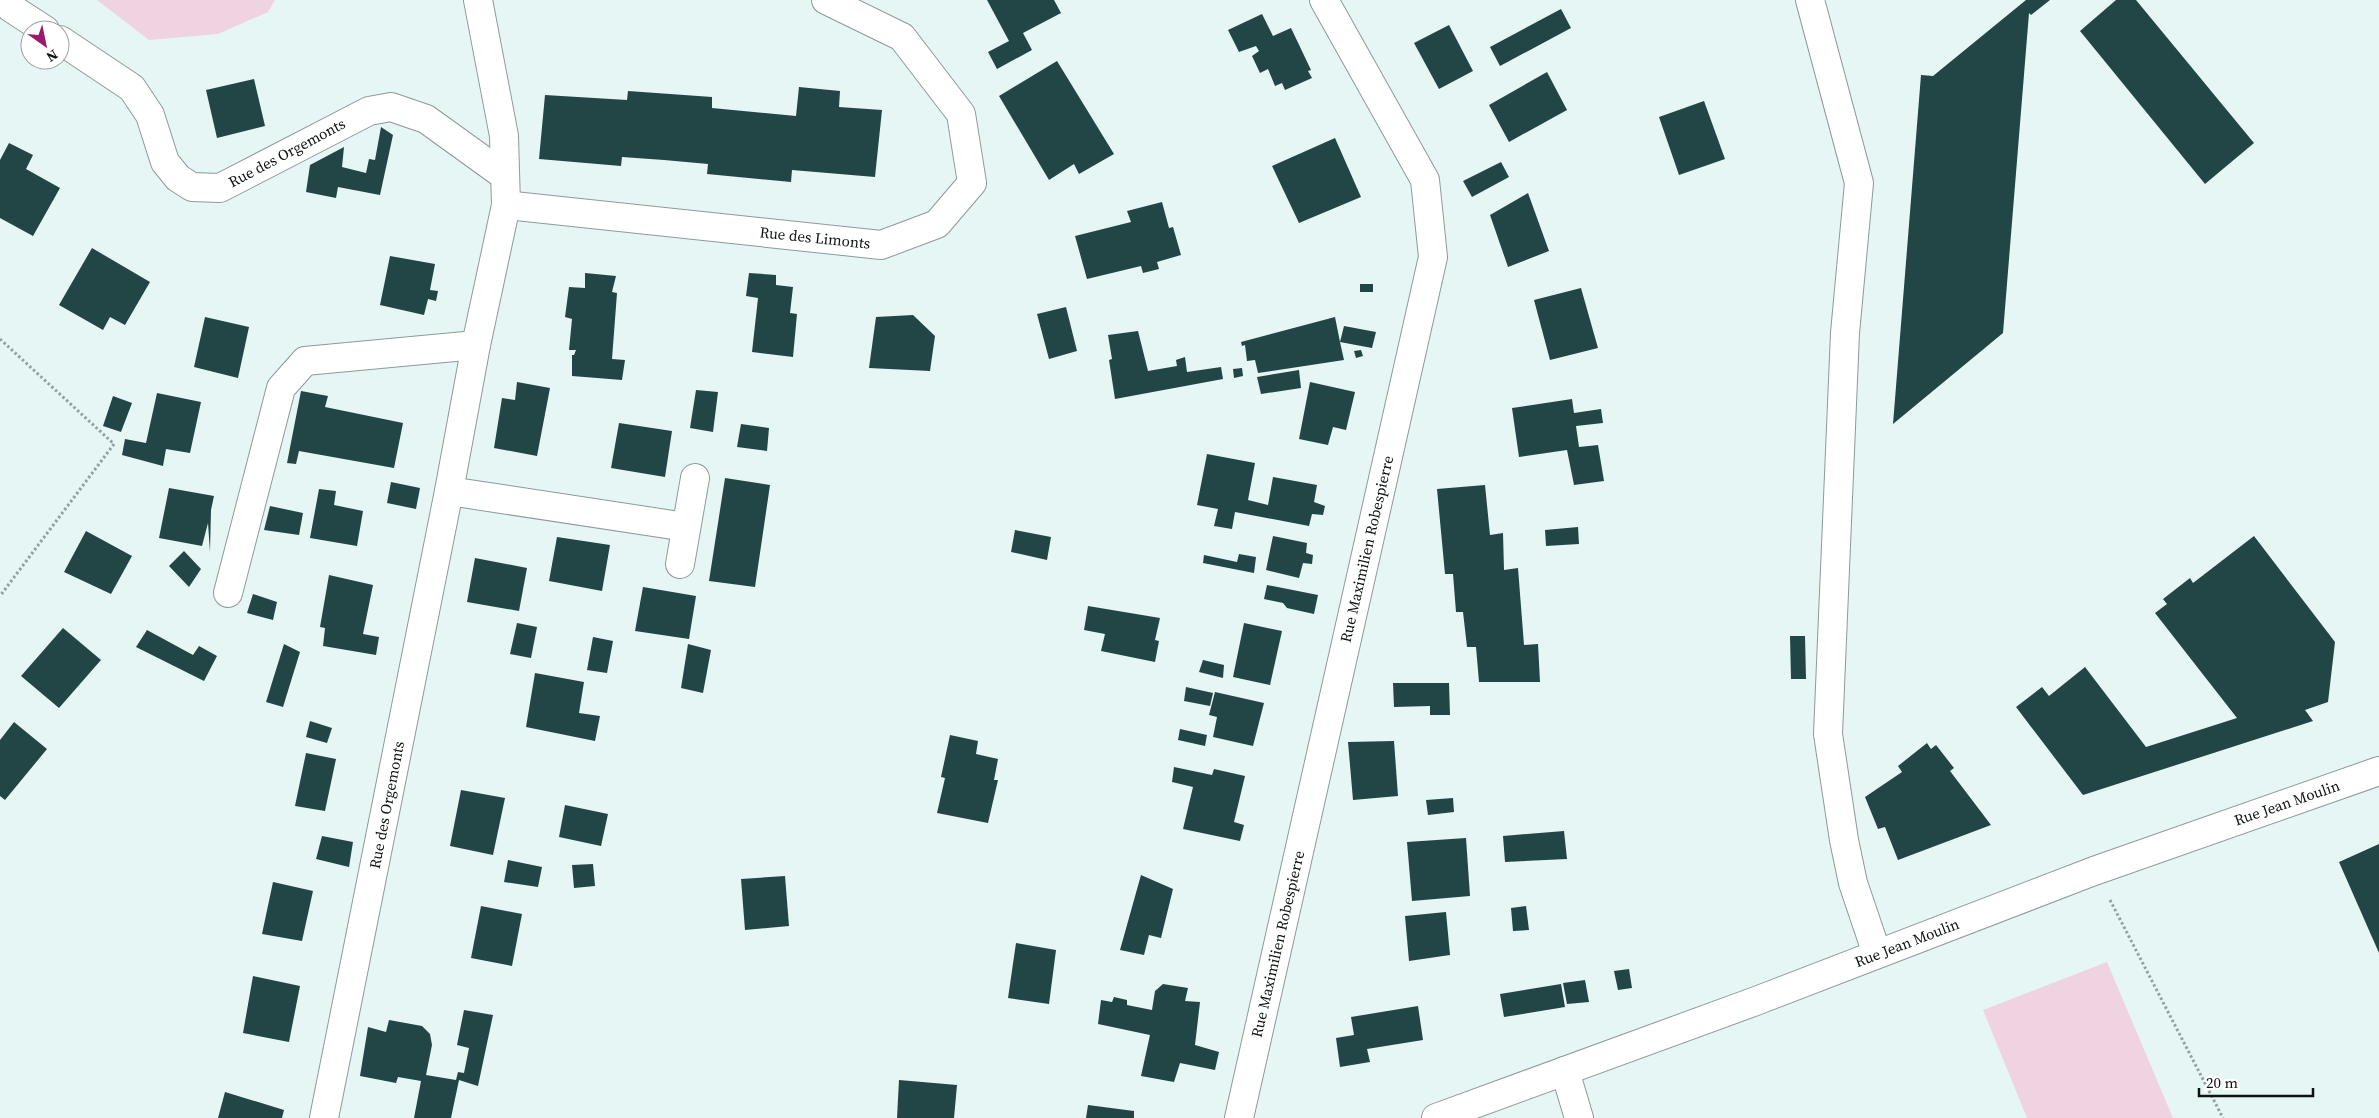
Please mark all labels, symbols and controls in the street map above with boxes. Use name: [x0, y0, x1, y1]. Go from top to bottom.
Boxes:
north arrow: [20, 20, 70, 70]
text: N: [42, 45, 62, 67]
street label: Rue des Orgemonts: [225, 113, 349, 192]
street label: Rue des Limonts: [759, 221, 871, 254]
street label: Rue Maximilien Robespierre: [1335, 453, 1398, 644]
street label: Rue des Orgemonts: [364, 739, 409, 871]
street label: Rue Jean Moulin: [2231, 775, 2342, 830]
street label: Rue Maximilien Robespierre: [1246, 848, 1309, 1039]
street label: Rue Jean Moulin: [1852, 913, 1962, 972]
scale bar: [2199, 1066, 2313, 1098]
text: 20 m: [2206, 1072, 2238, 1093]

